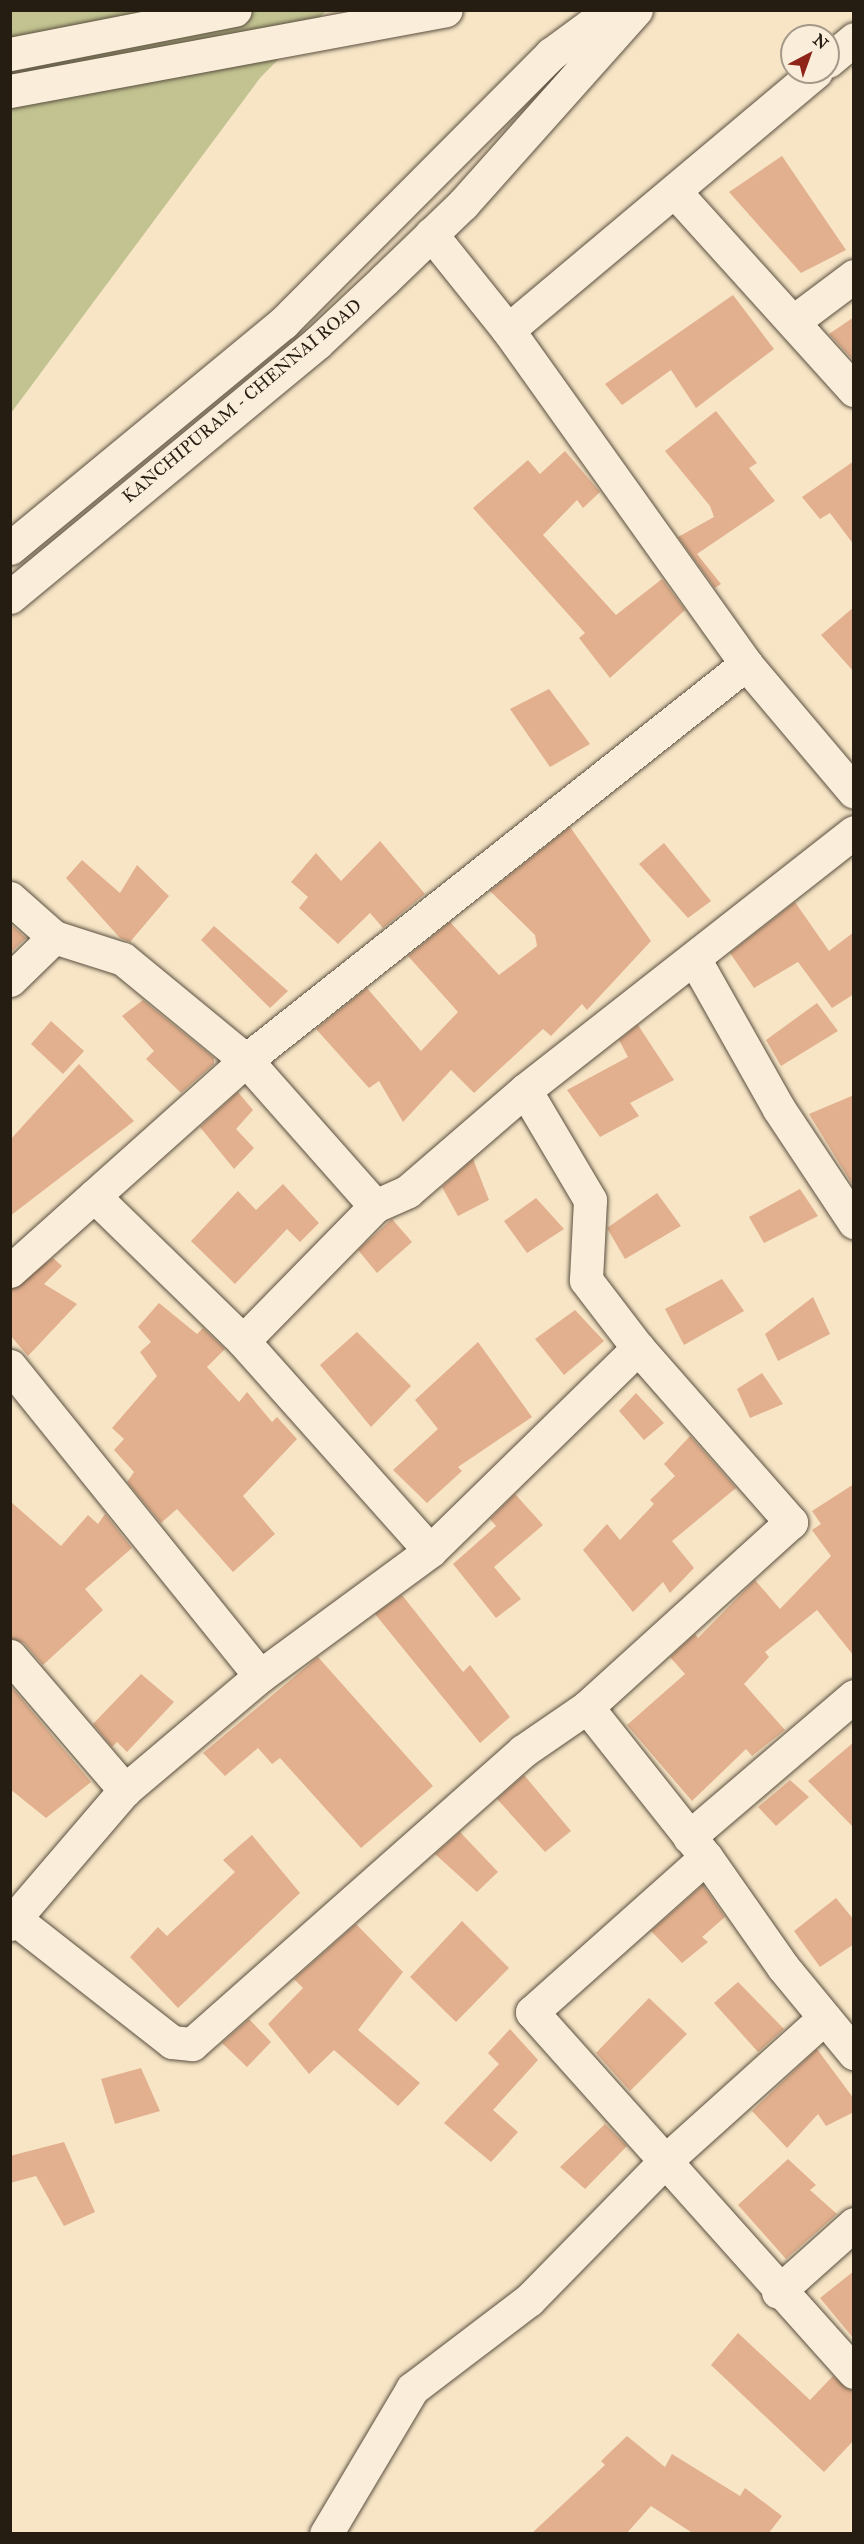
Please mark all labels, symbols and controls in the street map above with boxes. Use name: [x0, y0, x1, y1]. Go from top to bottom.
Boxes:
north arrow: [780, 24, 840, 84]
text: N: [809, 30, 832, 53]
street label: KANCHIPURAM - CHENNAI ROAD: [118, 295, 366, 507]

